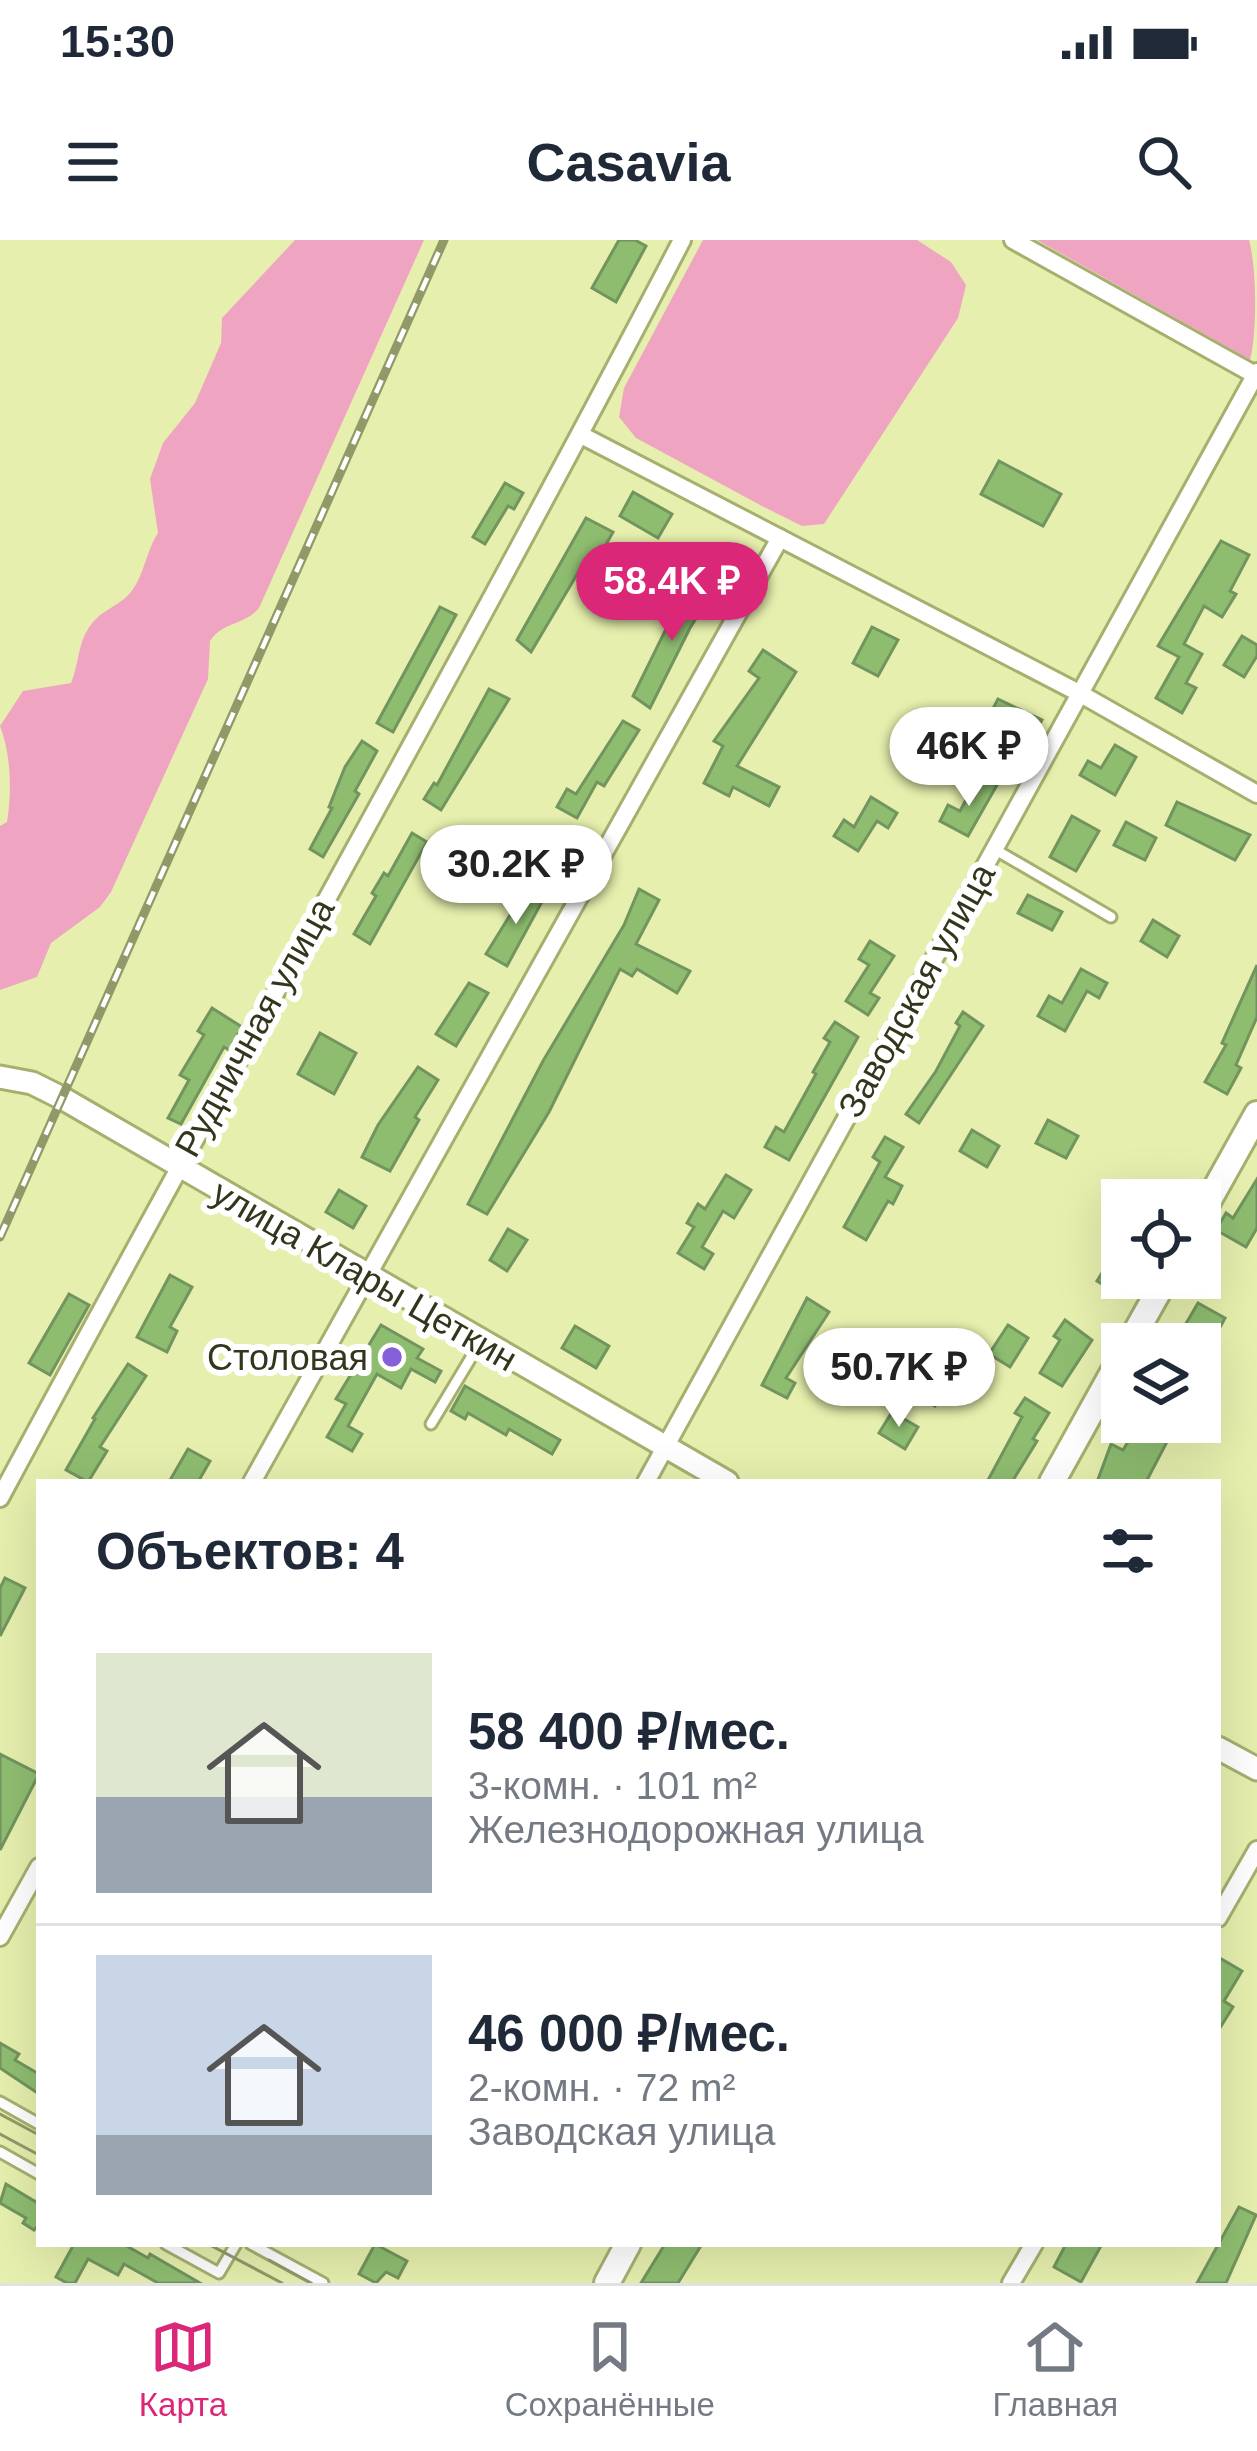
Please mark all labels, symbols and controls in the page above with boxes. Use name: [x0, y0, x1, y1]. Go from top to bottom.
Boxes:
text: 15:30: [60, 16, 175, 67]
icon: menu: [60, 129, 126, 195]
icon: search: [1131, 129, 1197, 195]
text: Casavia: [526, 132, 731, 192]
pin: 58.4K ₽: [561, 542, 783, 644]
text: 58.4K ₽: [603, 559, 741, 602]
pin: 46K ₽: [885, 707, 1053, 809]
text: 46K ₽: [916, 724, 1022, 767]
pin: 30.2K ₽: [405, 825, 627, 927]
text: 30.2K ₽: [447, 842, 585, 885]
street label: Заводская улица: [830, 855, 1004, 1124]
street label: Рудничная улица: [166, 890, 343, 1164]
street label: улица Клары Цеткин: [205, 1172, 524, 1379]
map controls: [1101, 1179, 1221, 1443]
button: locate: [1101, 1179, 1221, 1299]
button: layers: [1101, 1323, 1221, 1443]
pin: 50.7K ₽: [788, 1328, 1010, 1430]
place label: Столовая: [207, 1337, 368, 1378]
marker: Столовая: [379, 1344, 405, 1370]
text: 50.7K ₽: [830, 1345, 968, 1388]
icon: filters: [1095, 1518, 1161, 1584]
text: Объектов: 4: [96, 1523, 404, 1580]
icon: home: [192, 1701, 336, 1845]
text: 58 400 ₽/мес.: [468, 1703, 790, 1760]
text: 3-комн. · 101 m²: [468, 1764, 757, 1807]
text: Железнодорожная улица: [468, 1808, 924, 1851]
icon: home: [192, 2003, 336, 2147]
text: 46 000 ₽/мес.: [468, 2005, 790, 2062]
text: 2-комн. · 72 m²: [468, 2066, 735, 2109]
text: Заводская улица: [468, 2110, 775, 2153]
tab: Карта: [139, 2314, 227, 2424]
tab: Сохранённые: [505, 2314, 715, 2424]
tab: Главная: [993, 2314, 1118, 2424]

